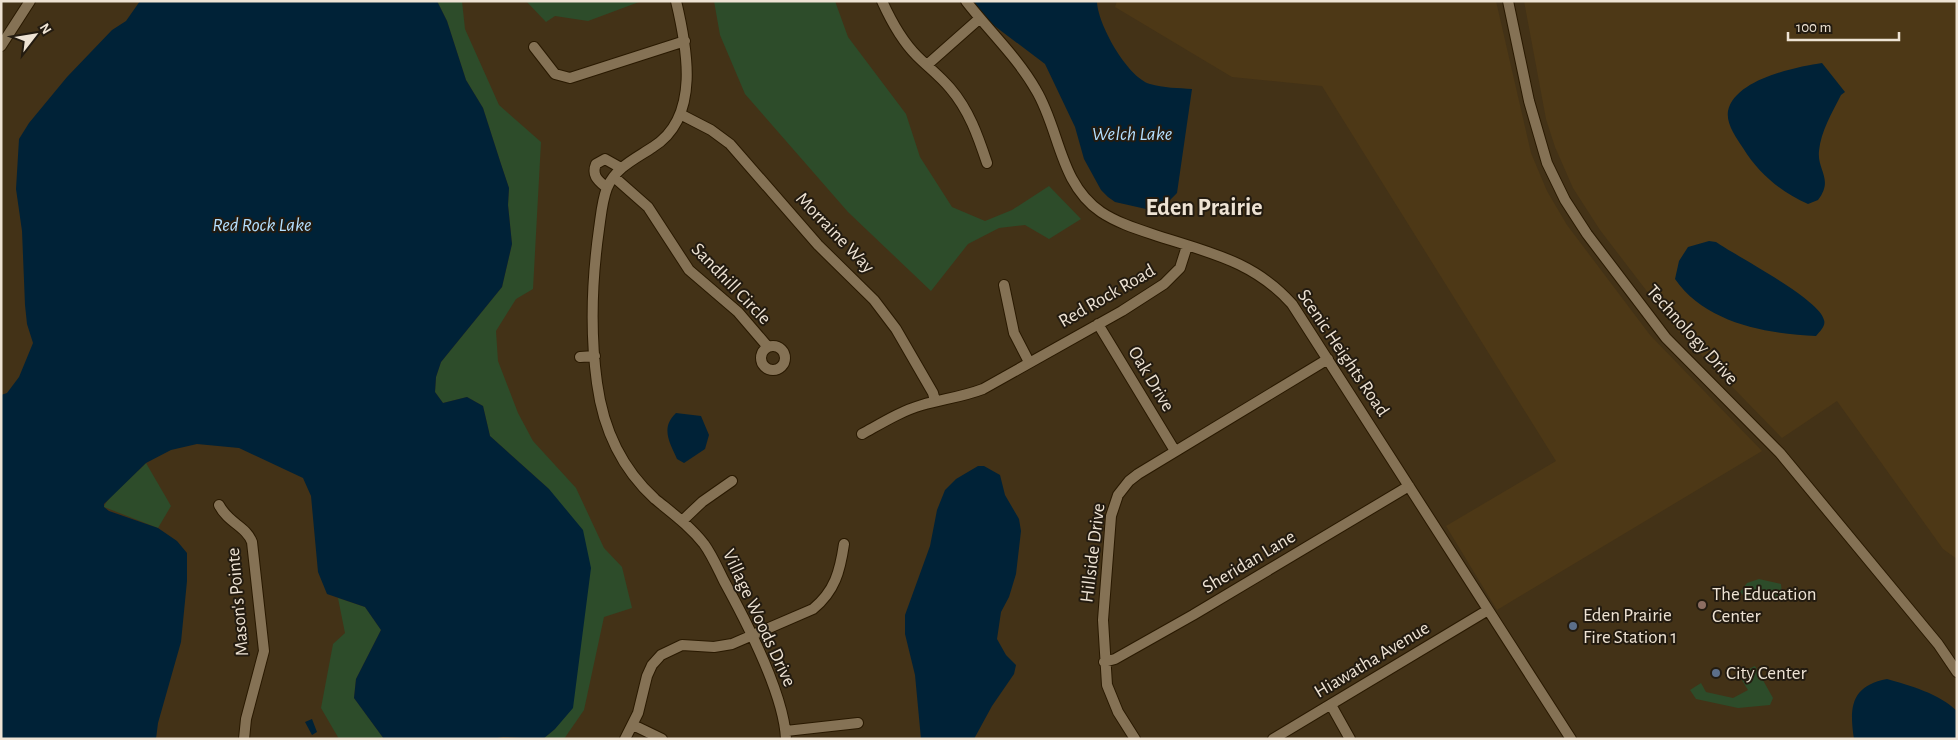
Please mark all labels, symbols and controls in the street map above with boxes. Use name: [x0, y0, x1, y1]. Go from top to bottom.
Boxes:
north arrow: [10, 10, 60, 60]
scale bar: [1788, 10, 1899, 42]
text: 100 m: [1796, 20, 1831, 35]
text: N: [37, 21, 54, 37]
water label: Welch Lake: [1092, 124, 1173, 144]
street label: Morraine Way: [792, 189, 878, 277]
district label: Eden Prairie: [1145, 196, 1263, 220]
water label: Red Rock Lake: [212, 215, 312, 235]
street label: Sandhill Circle: [688, 240, 774, 328]
street label: Red Rock Road: [1056, 261, 1159, 331]
street label: Technology Drive: [1642, 281, 1742, 389]
street label: Scenic Heights Road: [1294, 286, 1393, 420]
street label: Oak Drive: [1124, 343, 1178, 415]
street label: Hillside Drive: [1077, 502, 1109, 604]
street label: Sheridan Lane: [1199, 527, 1299, 597]
street label: Village Woods Drive: [719, 546, 799, 690]
street label: Mason's Pointe: [224, 547, 252, 657]
place label: The Education Center: [1712, 585, 1817, 626]
marker: The Education Center: [1696, 599, 1708, 611]
place label: Eden Prairie Fire Station 1: [1583, 606, 1677, 647]
street label: Hiawatha Avenue: [1311, 618, 1433, 702]
marker: Eden Prairie Fire Station 1: [1567, 620, 1579, 632]
place label: City Center: [1726, 664, 1807, 683]
marker: City Center: [1710, 667, 1722, 679]

